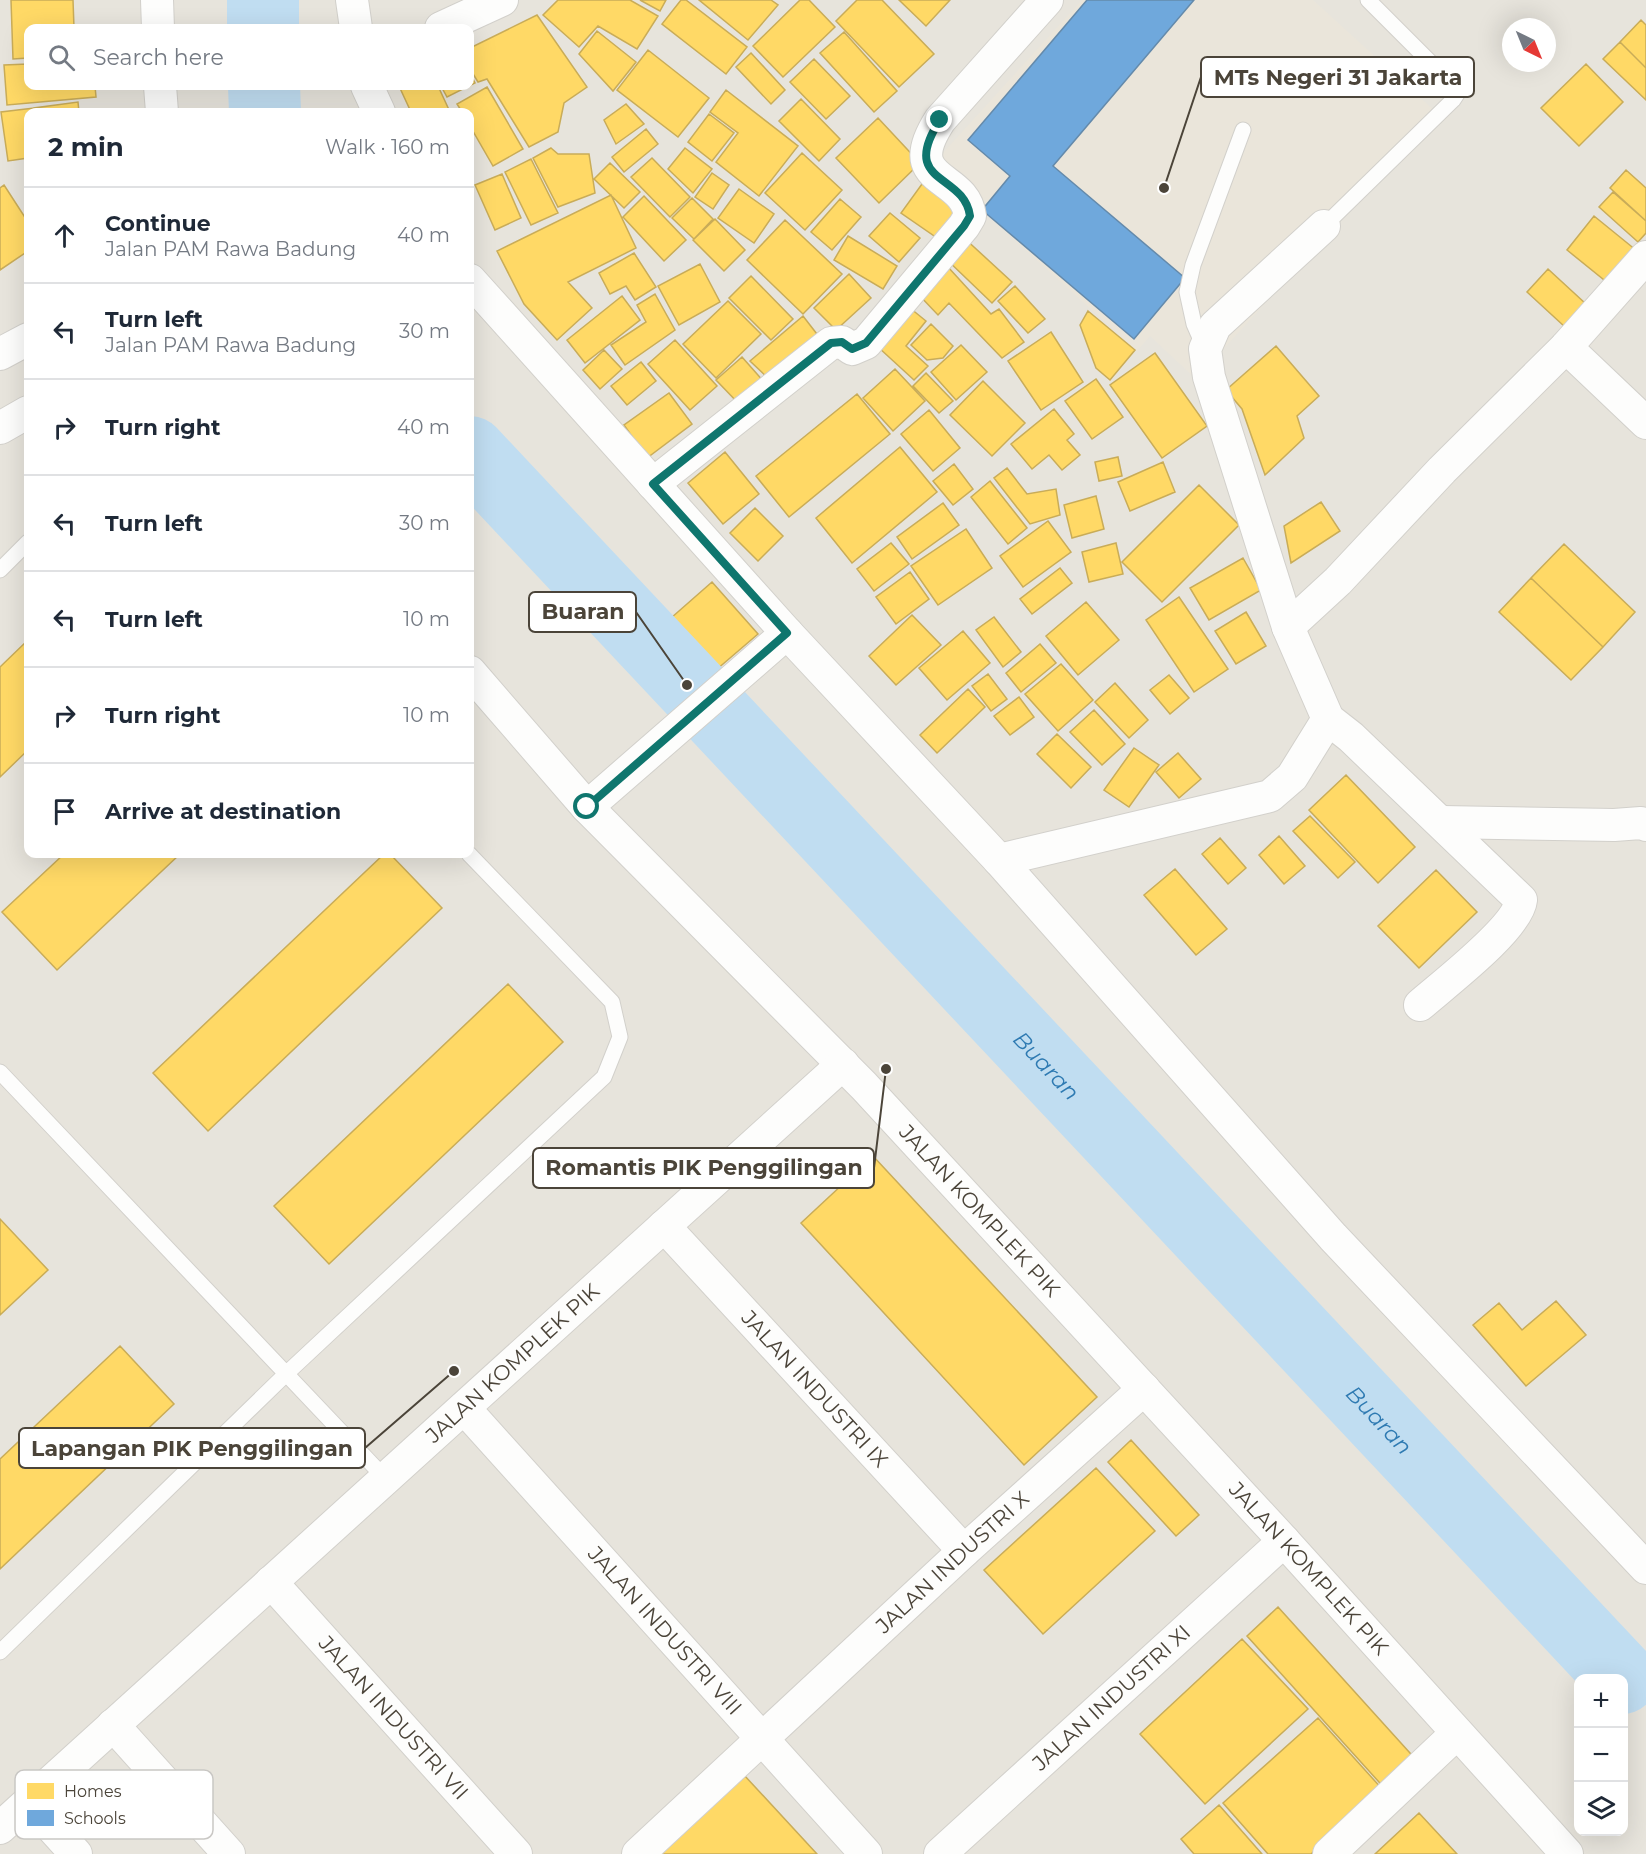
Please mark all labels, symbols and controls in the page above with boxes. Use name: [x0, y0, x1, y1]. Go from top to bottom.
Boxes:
north arrow: [1502, 18, 1556, 72]
search box: [24, 24, 474, 90]
icon: search: [45, 41, 78, 74]
text: Search here: [93, 44, 224, 71]
callout: MTs Negeri 31 Jakarta: [1201, 57, 1474, 97]
text: MTs Negeri 31 Jakarta: [1214, 64, 1462, 91]
route end: [926, 106, 952, 132]
text: 2 min: [48, 131, 124, 163]
text: Walk · 160 m: [325, 135, 450, 159]
text: Continue: [105, 210, 211, 237]
icon: ahead: [48, 219, 81, 252]
text: 40 m: [397, 223, 450, 247]
text: Jalan PAM Rawa Badung: [105, 237, 356, 261]
text: Turn left: [105, 306, 203, 333]
icon: left: [48, 315, 81, 348]
text: 30 m: [399, 319, 450, 343]
text: Jalan PAM Rawa Badung: [105, 333, 356, 357]
icon: right: [48, 411, 81, 444]
text: Turn right: [105, 414, 220, 441]
text: 40 m: [397, 415, 450, 439]
icon: left: [48, 507, 81, 540]
text: Turn left: [105, 510, 203, 537]
text: 30 m: [399, 511, 450, 535]
callout: Buaran: [529, 592, 636, 632]
text: Buaran: [542, 598, 624, 625]
icon: left: [48, 603, 81, 636]
text: Turn left: [105, 606, 203, 633]
text: 10 m: [403, 607, 450, 631]
icon: right: [48, 699, 81, 732]
text: Turn right: [105, 702, 220, 729]
text: 10 m: [403, 703, 450, 727]
route start: [573, 793, 599, 819]
icon: arrive: [48, 795, 81, 828]
text: Arrive at destination: [105, 798, 341, 825]
water label: Buaran: [1007, 1026, 1085, 1106]
street label: JALAN KOMPLEK PIK: [894, 1119, 1065, 1302]
callout: Romantis PIK Penggilingan: [533, 1148, 874, 1188]
text: Romantis PIK Penggilingan: [545, 1154, 863, 1181]
street label: JALAN KOMPLEK PIK: [420, 1278, 604, 1448]
street label: JALAN INDUSTRI IX: [736, 1305, 894, 1472]
water label: Buaran: [1340, 1380, 1418, 1460]
callout: Lapangan PIK Penggilingan: [19, 1428, 365, 1468]
text: Lapangan PIK Penggilingan: [31, 1435, 353, 1462]
street label: JALAN KOMPLEK PIK: [1223, 1476, 1394, 1660]
street label: JALAN INDUSTRI X: [870, 1486, 1034, 1639]
street label: JALAN INDUSTRI VIII: [582, 1540, 747, 1720]
street label: JALAN INDUSTRI XI: [1027, 1620, 1195, 1776]
street label: JALAN INDUSTRI VII: [313, 1630, 474, 1805]
map controls: [1574, 1674, 1628, 1836]
button: +: [1574, 1674, 1628, 1728]
button: −: [1574, 1728, 1628, 1782]
legend: [15, 1770, 213, 1839]
text: Homes: [64, 1782, 122, 1801]
button: layers: [1574, 1782, 1628, 1836]
text: Schools: [64, 1809, 126, 1828]

